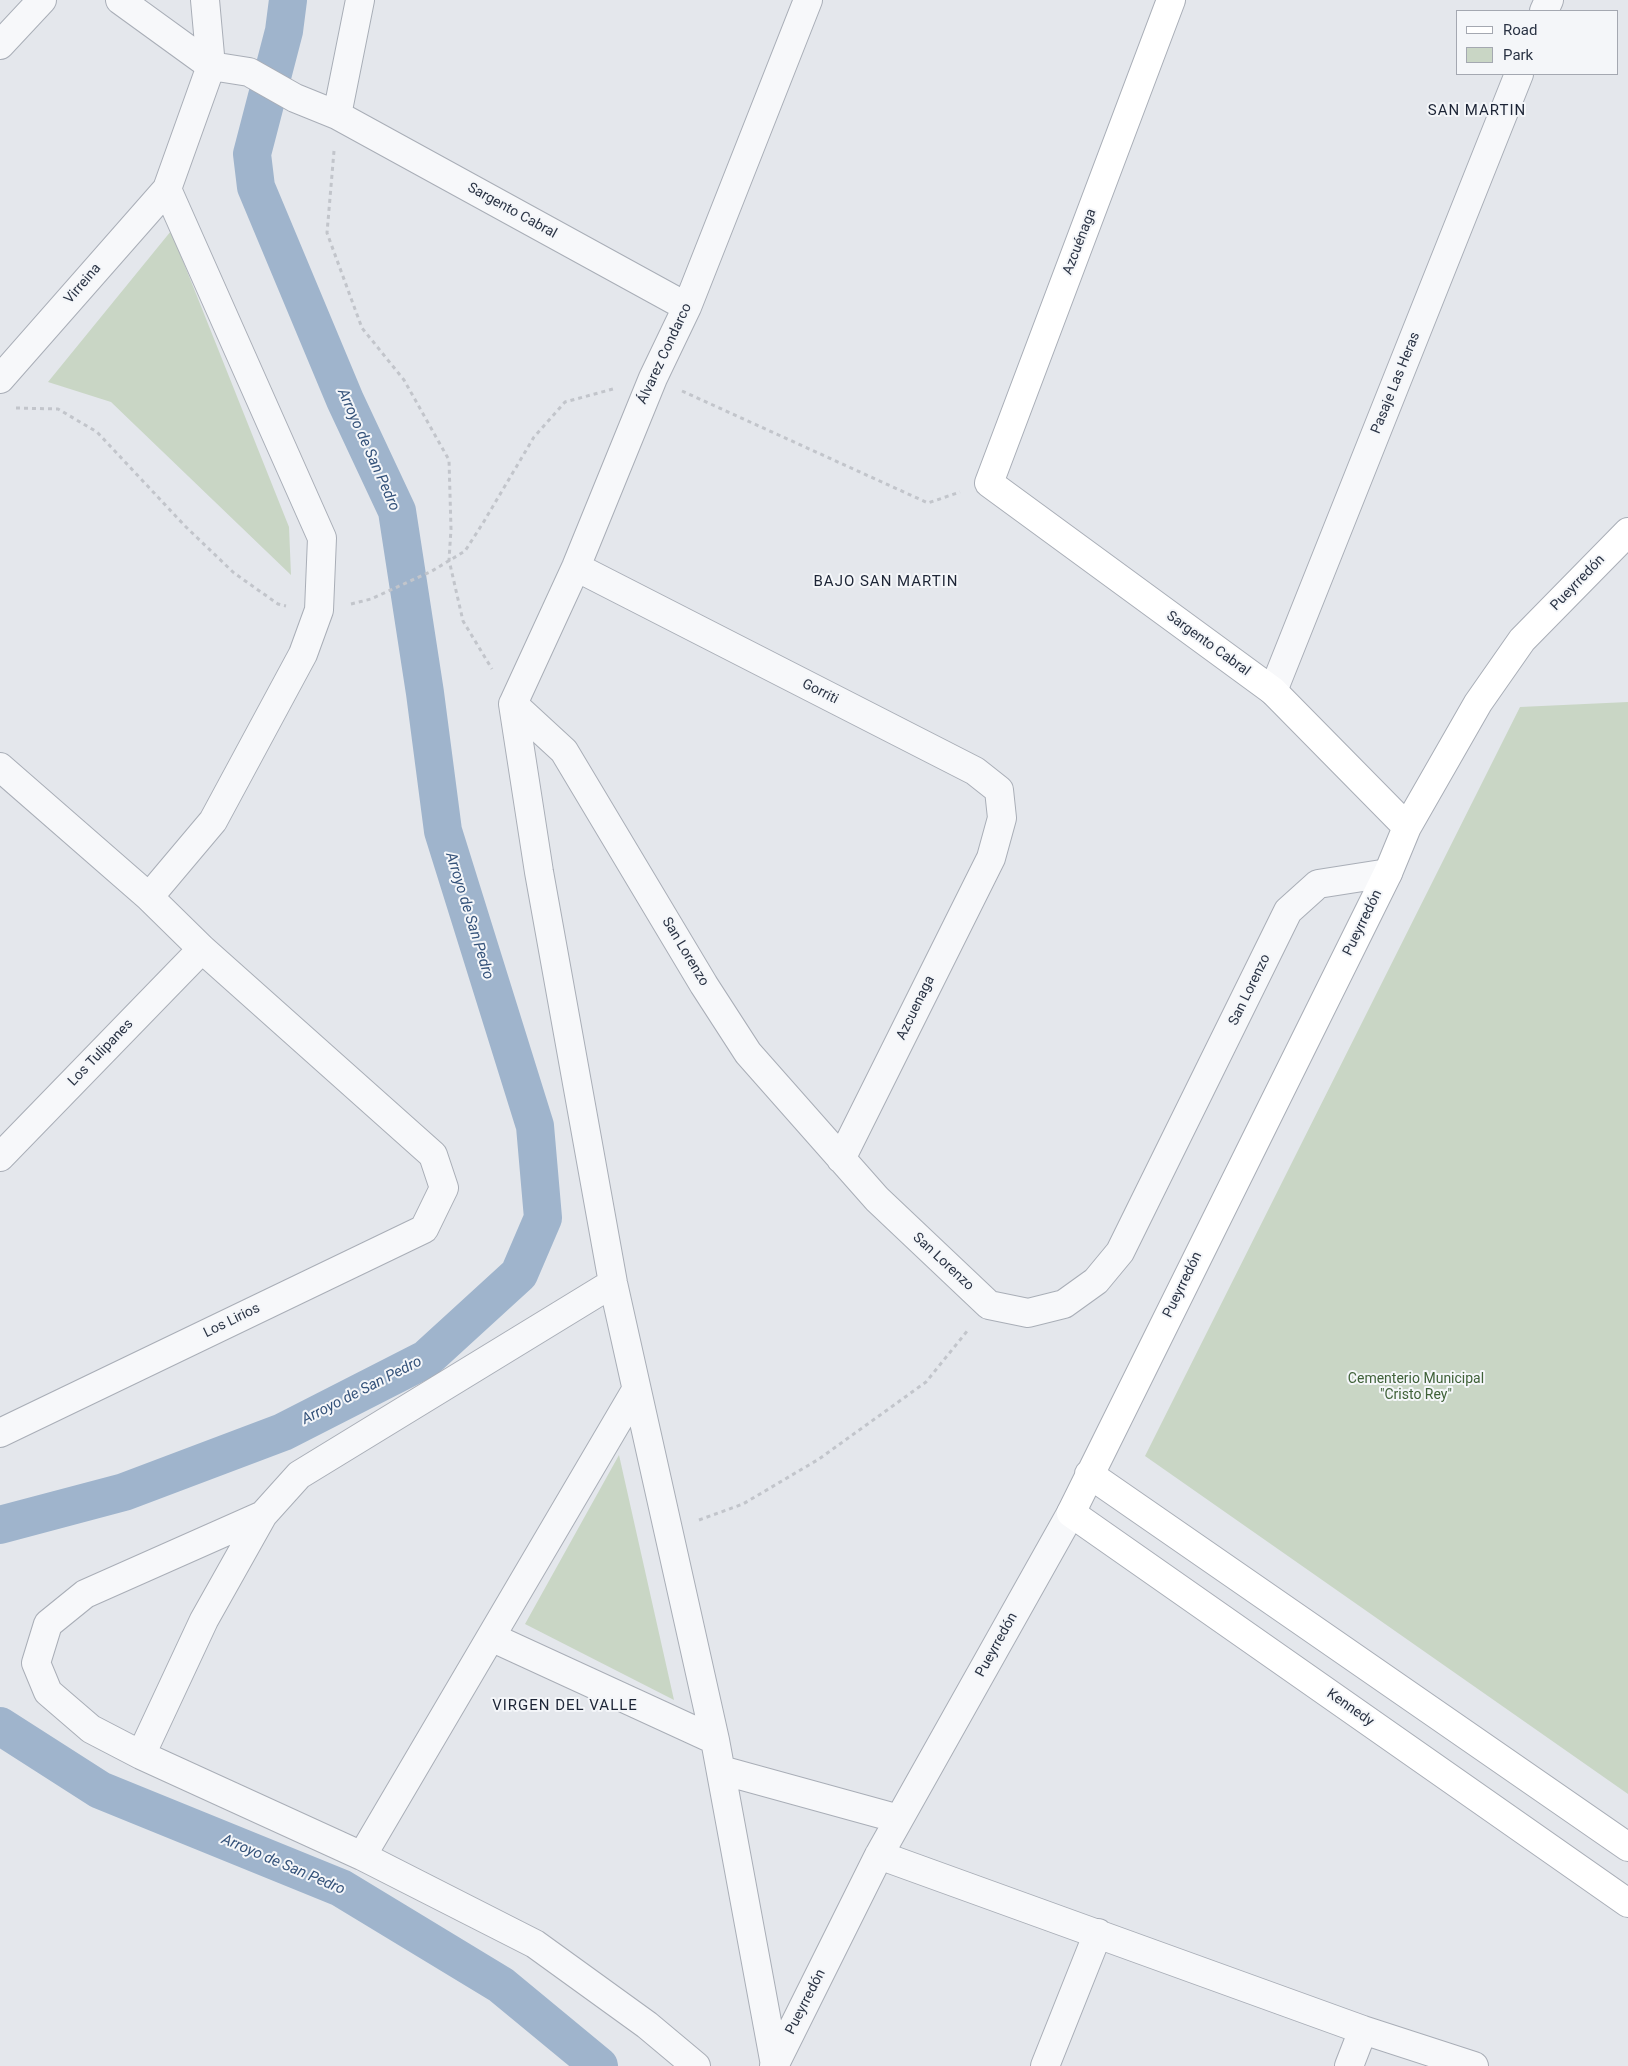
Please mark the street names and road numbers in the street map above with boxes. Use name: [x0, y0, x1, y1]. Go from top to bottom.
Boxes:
street label: Sargento Cabral: [464, 180, 560, 242]
street label: Azcuénaga: [1060, 207, 1100, 277]
street label: Virreina: [61, 260, 105, 308]
street label: Álvarez Condarco: [634, 301, 696, 407]
street label: Pasaje Las Heras: [1368, 330, 1424, 436]
street label: Pueyrredón: [1547, 552, 1609, 614]
street label: Sargento Cabral: [1163, 608, 1253, 680]
street label: Gorriti: [799, 676, 841, 708]
street label: Pueyrredón: [1340, 887, 1386, 959]
street label: San Lorenzo: [658, 915, 712, 989]
street label: San Lorenzo: [1226, 952, 1274, 1028]
street label: Azcuenaga: [893, 973, 939, 1043]
street label: Los Tulipanes: [65, 1016, 137, 1090]
street label: San Lorenzo: [909, 1230, 977, 1294]
street label: Pueyrredón: [1160, 1249, 1206, 1321]
street label: Los Lirios: [201, 1300, 263, 1342]
street label: Pueyrredón: [972, 1610, 1022, 1680]
street label: Kennedy: [1323, 1686, 1377, 1730]
street label: Pueyrredón: [782, 1967, 830, 2037]

